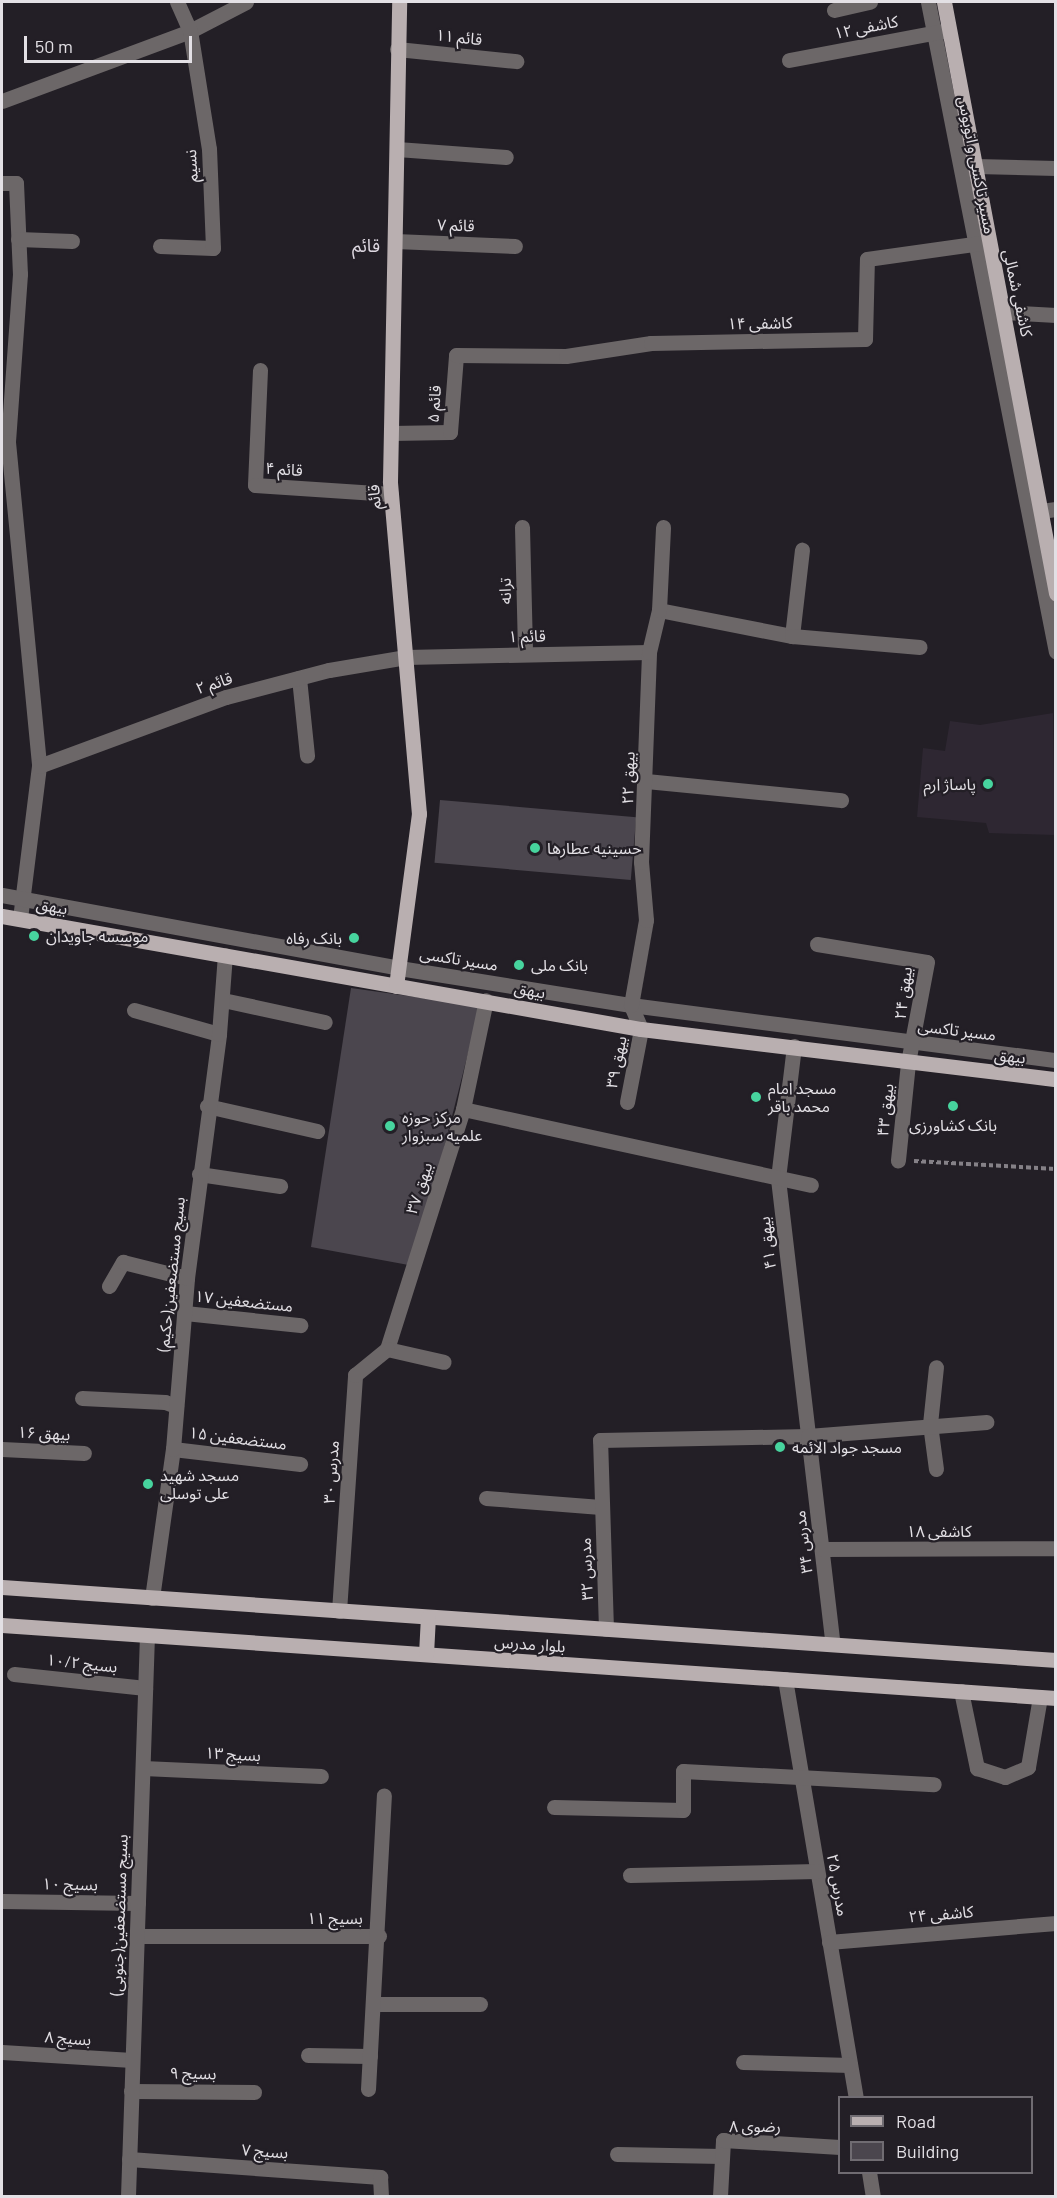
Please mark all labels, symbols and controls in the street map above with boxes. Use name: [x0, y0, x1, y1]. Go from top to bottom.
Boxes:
street label: کاشفی ۱۲: [832, 11, 900, 43]
scale bar: [27, 24, 195, 62]
street label: قائم ۱۱: [435, 25, 483, 49]
text: 50 m: [35, 35, 73, 57]
street label: مسیر تاکسی و اتوبوس: [954, 95, 1000, 235]
street label: نسیم: [181, 149, 201, 183]
street label: قائم ۷: [437, 215, 475, 235]
district label: قائم: [352, 234, 380, 256]
street label: کاشفی شمالی: [999, 247, 1037, 339]
street label: کاشفی ۱۴: [727, 313, 793, 333]
street label: قائم ۵: [423, 385, 445, 423]
street label: قائم ۴: [265, 458, 303, 480]
street label: قائم: [364, 484, 384, 510]
street label: ترانه: [495, 578, 515, 604]
street label: قائم ۱: [508, 626, 546, 646]
street label: قائم ۲: [193, 668, 235, 698]
street label: بیهق ۲۲: [617, 751, 639, 805]
place label: پاساژ ارم: [924, 774, 976, 794]
marker: پاساژ ارم: [981, 777, 995, 791]
place label: حسینیه عطارها: [547, 838, 642, 858]
marker: حسینیه عطارها: [528, 841, 542, 855]
street label: بیهق: [35, 894, 69, 918]
place label: موسسه جاویدان: [46, 926, 148, 946]
place label: بانک رفاه: [286, 928, 342, 948]
marker: موسسه جاویدان: [27, 929, 41, 943]
marker: بانک رفاه: [347, 931, 361, 945]
street label: مسیر تاکسی: [419, 943, 499, 975]
place label: بانک ملی: [531, 955, 588, 975]
marker: بانک ملی: [512, 958, 526, 972]
street label: بیهق ۲۴: [890, 966, 916, 1020]
street label: بیهق: [513, 978, 547, 1002]
street label: مسیر تاکسی: [917, 1016, 997, 1044]
street label: بیهق ۳۹: [602, 1034, 630, 1090]
street label: بیهق: [993, 1045, 1027, 1067]
place label: مسجد امام محمد باقر: [768, 1078, 837, 1116]
street label: بیهق ۴۳: [873, 1083, 897, 1137]
marker: مسجد امام محمد باقر: [749, 1090, 763, 1104]
marker: بانک کشاورزی: [946, 1099, 960, 1113]
place label: مرکز حوزه علمیه سبزوار: [402, 1107, 482, 1145]
place label: بانک کشاورزی: [909, 1115, 997, 1135]
marker: مرکز حوزه علمیه سبزوار: [383, 1119, 397, 1133]
street label: بیهق ۳۷: [402, 1160, 436, 1216]
street label: بسیج مستضعفین(حکیم): [153, 1196, 189, 1352]
street label: بیهق ۴۱: [754, 1216, 780, 1270]
street label: مستضعفین ۱۷: [194, 1286, 294, 1316]
street label: بیهق ۱۶: [17, 1422, 71, 1444]
street label: مستضعفین ۱۵: [188, 1422, 288, 1454]
place label: مسجد جواد الائمه: [792, 1437, 902, 1457]
street label: مدرس ۳۰: [319, 1440, 343, 1504]
marker: مسجد جواد الائمه: [773, 1440, 787, 1454]
place label: مسجد شهید علی توسلی: [160, 1465, 239, 1503]
marker: مسجد شهید علی توسلی: [141, 1477, 155, 1491]
street label: مدرس ۳۴: [790, 1509, 816, 1575]
street label: کاشفی ۱۸: [907, 1521, 971, 1541]
street label: مدرس ۳۲: [575, 1537, 597, 1601]
street label: بلوار مدرس: [494, 1632, 566, 1656]
street label: بسیج ۱۰/۲: [46, 1650, 118, 1676]
street label: بسیج ۱۳: [205, 1743, 261, 1765]
street label: بسیج مستضعفین(جنوبی): [107, 1834, 131, 1996]
street label: مدرس ۲۵: [823, 1852, 853, 1918]
street label: بسیج ۱۰: [42, 1874, 98, 1894]
street label: کاشفی ۲۴: [908, 1902, 974, 1926]
street label: بسیج ۱۱: [307, 1908, 363, 1928]
street label: بسیج ۸: [44, 2027, 92, 2049]
street label: بسیج ۹: [170, 2063, 216, 2083]
legend: [838, 2096, 1033, 2174]
text: Road: [896, 2110, 936, 2132]
street label: رضوی ۸: [729, 2116, 781, 2136]
street label: بسیج ۷: [241, 2140, 289, 2162]
text: Building: [896, 2140, 959, 2162]

